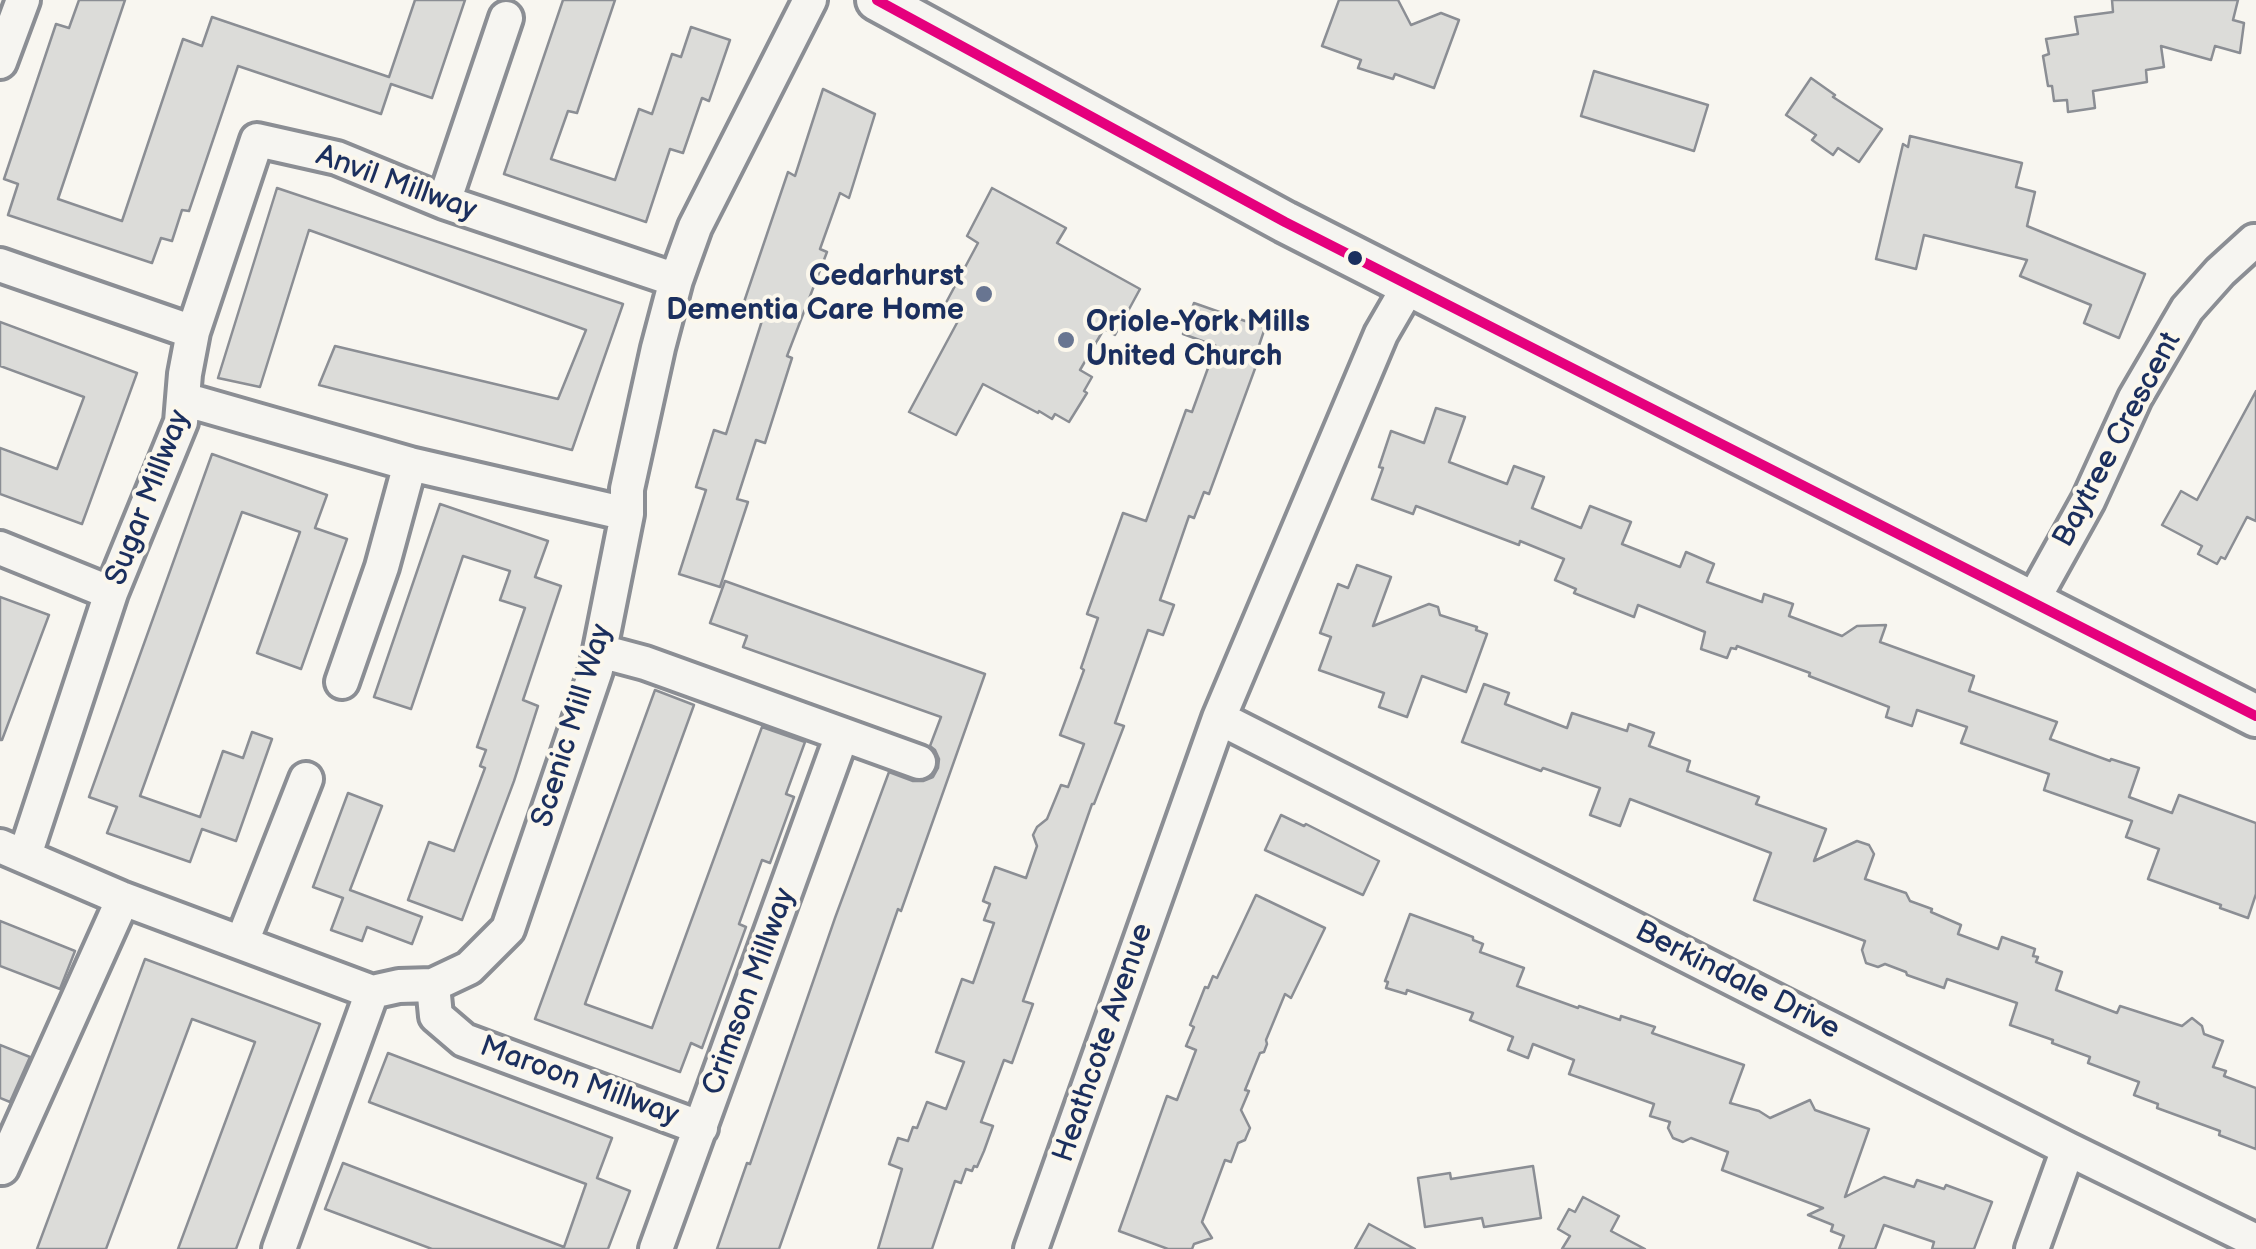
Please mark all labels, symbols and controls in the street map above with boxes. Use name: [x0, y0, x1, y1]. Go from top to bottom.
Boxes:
street label: Anvil Millway: [311, 138, 481, 230]
unlabelled marker: [1345, 248, 1365, 268]
place label: Cedarhurst Dementia Care Home: [666, 259, 964, 330]
marker: Cedarhurst Dementia Care Home: [973, 283, 995, 305]
place label: Oriole-York Mills United Church: [1086, 305, 1310, 376]
street label: Baytree Crescent: [2046, 326, 2190, 554]
marker: Oriole-York Mills United Church: [1055, 329, 1077, 351]
street label: Sugar Millway: [99, 405, 199, 591]
street label: Scenic Mill Way: [525, 620, 621, 832]
street label: Crimson Millway: [696, 884, 804, 1100]
street label: Berkindale Drive: [1629, 914, 1845, 1048]
street label: Heathcote Avenue: [1046, 919, 1162, 1167]
street label: Maroon Millway: [475, 1029, 683, 1135]

